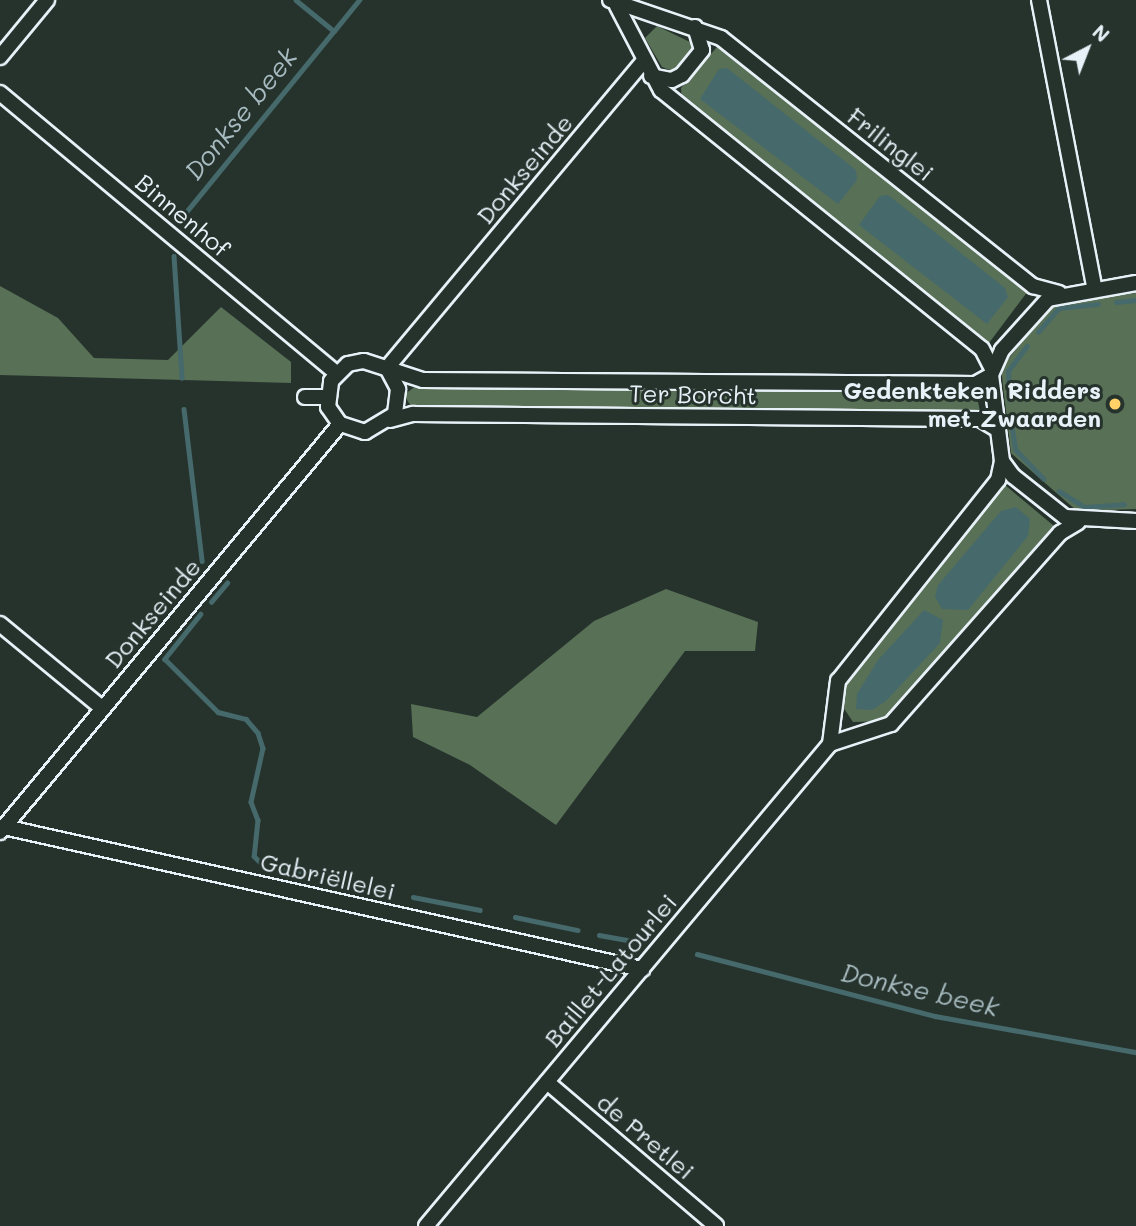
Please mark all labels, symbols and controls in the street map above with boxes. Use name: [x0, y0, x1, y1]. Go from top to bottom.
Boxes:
north arrow: [1052, 14, 1122, 84]
text: N: [1088, 19, 1115, 47]
water label: Donkse beek: [178, 42, 304, 186]
street label: Frilinglei: [842, 101, 940, 187]
street label: Donkseinde: [470, 108, 578, 230]
street label: Binnenhof: [130, 167, 236, 263]
place label: Gedenkteken Ridders met Zwaarden: [843, 376, 1101, 432]
street label: Ter Borcht: [629, 378, 757, 410]
marker: Gedenkteken Ridders met Zwaarden: [1107, 396, 1123, 412]
street label: Donkseinde: [98, 552, 206, 674]
street label: Gabriëllelei: [258, 847, 398, 905]
street label: Baillet-Latourlei: [538, 888, 682, 1052]
water label: Donkse beek: [838, 957, 1002, 1023]
street label: de Pretlei: [592, 1087, 700, 1185]

